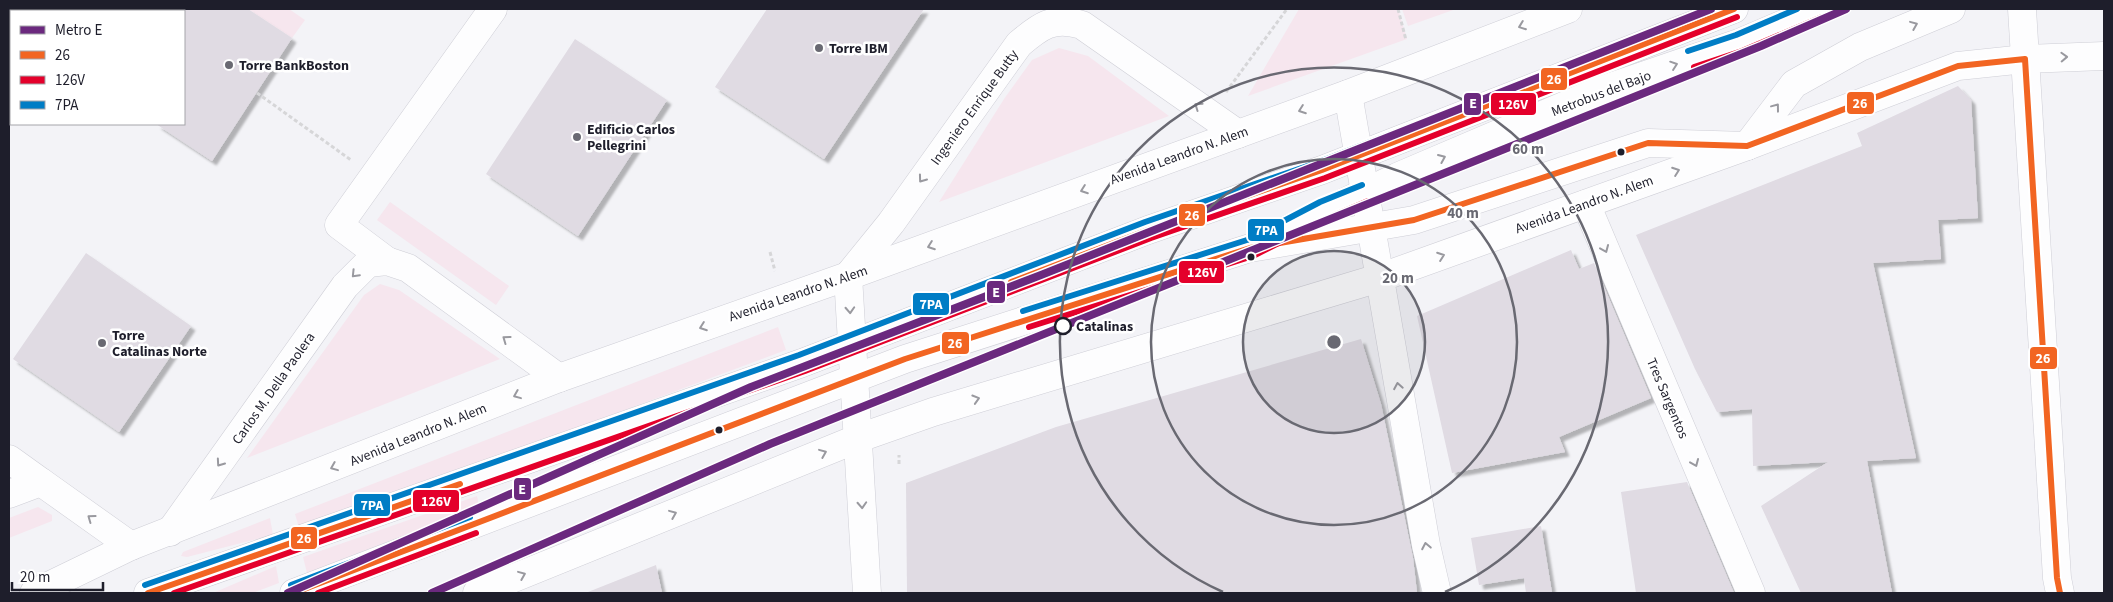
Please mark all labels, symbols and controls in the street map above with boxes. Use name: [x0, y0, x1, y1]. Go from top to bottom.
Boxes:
legend: [10, 10, 185, 125]
text: Metro E: [55, 20, 102, 41]
one-way arrow: [1518, 20, 1527, 30]
one-way arrow: [1909, 21, 1918, 31]
place label: Torre IBM: [829, 39, 888, 59]
marker: Torre IBM: [813, 42, 825, 54]
text: 26: [55, 45, 70, 66]
street label: Ingeniero Enrique Butty: [926, 45, 1024, 169]
one-way arrow: [2061, 52, 2069, 63]
place label: Torre BankBoston: [239, 56, 349, 76]
marker: Torre BankBoston: [223, 59, 235, 71]
one-way arrow: [1669, 61, 1677, 71]
street label: Metrobus del Bajo: [1549, 66, 1654, 122]
line badge: 26: [1540, 67, 1568, 91]
text: 126V: [55, 70, 85, 91]
text: 26: [1547, 70, 1561, 90]
line badge: 26: [1846, 91, 1875, 115]
line badge: E: [1463, 92, 1482, 116]
line badge: 126V: [1490, 92, 1537, 116]
text: E: [1469, 94, 1477, 114]
text: 26: [1853, 94, 1867, 114]
text: 7PA: [55, 95, 79, 116]
text: 126V: [1498, 95, 1528, 115]
one-way arrow: [1194, 103, 1204, 112]
one-way arrow: [1299, 104, 1307, 114]
one-way arrow: [1771, 104, 1779, 113]
place label: Edificio Carlos Pellegrini: [587, 120, 675, 156]
street label: Avenida Leandro N. Alem: [1107, 122, 1251, 190]
marker: Edificio Carlos Pellegrini: [571, 131, 583, 143]
text: 60 m: [1512, 139, 1544, 160]
unlabelled marker: [1616, 147, 1626, 157]
one-way arrow: [1437, 153, 1445, 163]
one-way arrow: [1672, 167, 1680, 177]
street label: Avenida Leandro N. Alem: [1512, 171, 1656, 239]
one-way arrow: [919, 173, 928, 183]
one-way arrow: [1080, 184, 1089, 194]
line badge: 26: [1178, 203, 1206, 227]
text: 40 m: [1447, 203, 1479, 224]
text: 26: [1185, 206, 1199, 226]
line badge: 7PA: [1247, 218, 1285, 242]
text: 7PA: [1254, 221, 1279, 241]
one-way arrow: [928, 240, 936, 250]
one-way arrow: [1599, 244, 1609, 252]
unlabelled marker: [1246, 252, 1256, 262]
one-way arrow: [1436, 252, 1445, 262]
line badge: 126V: [1178, 260, 1225, 284]
street label: Avenida Leandro N. Alem: [726, 261, 870, 327]
text: 126V: [1187, 263, 1217, 283]
text: 20 m: [1382, 268, 1414, 289]
one-way arrow: [352, 269, 361, 278]
line badge: E: [986, 280, 1006, 304]
text: E: [992, 283, 1000, 303]
line badge: 7PA: [912, 292, 950, 316]
text: 7PA: [919, 295, 944, 315]
one-way arrow: [844, 306, 855, 314]
marker: Catalinas: [1054, 317, 1072, 335]
place label: Catalinas: [1076, 317, 1133, 337]
one-way arrow: [699, 321, 707, 331]
place label: Torre Catalinas Norte: [112, 326, 207, 362]
street label: Carlos M. Della Paolera: [228, 328, 320, 449]
line badge: 26: [941, 331, 970, 355]
centre of rings: [1325, 333, 1343, 351]
text: 26: [948, 334, 962, 354]
one-way arrow: [502, 336, 512, 345]
marker: Torre Catalinas Norte: [96, 337, 108, 349]
line badge: 26: [2029, 346, 2058, 370]
text: 26: [2036, 349, 2050, 369]
street label: Tres Sargentos: [1641, 355, 1693, 442]
one-way arrow: [1394, 381, 1404, 390]
one-way arrow: [513, 388, 522, 399]
one-way arrow: [972, 394, 980, 404]
street label: Avenida Leandro N. Alem: [347, 398, 490, 471]
unlabelled marker: [714, 425, 724, 435]
one-way arrow: [818, 449, 827, 460]
one-way arrow: [217, 457, 226, 467]
one-way arrow: [1690, 458, 1700, 466]
one-way arrow: [330, 461, 339, 472]
line badge: E: [513, 477, 532, 501]
text: E: [518, 480, 526, 500]
line badge: 126V: [412, 489, 460, 513]
text: 126V: [421, 492, 451, 512]
line badge: 7PA: [353, 493, 391, 517]
text: 7PA: [360, 496, 385, 516]
one-way arrow: [857, 501, 868, 509]
one-way arrow: [668, 510, 676, 520]
one-way arrow: [87, 515, 97, 524]
line badge: 26: [290, 526, 318, 550]
text: 26: [297, 529, 311, 549]
one-way arrow: [1421, 541, 1432, 550]
scale bar: [12, 560, 104, 592]
text: 20 m: [20, 567, 50, 588]
one-way arrow: [517, 571, 526, 581]

